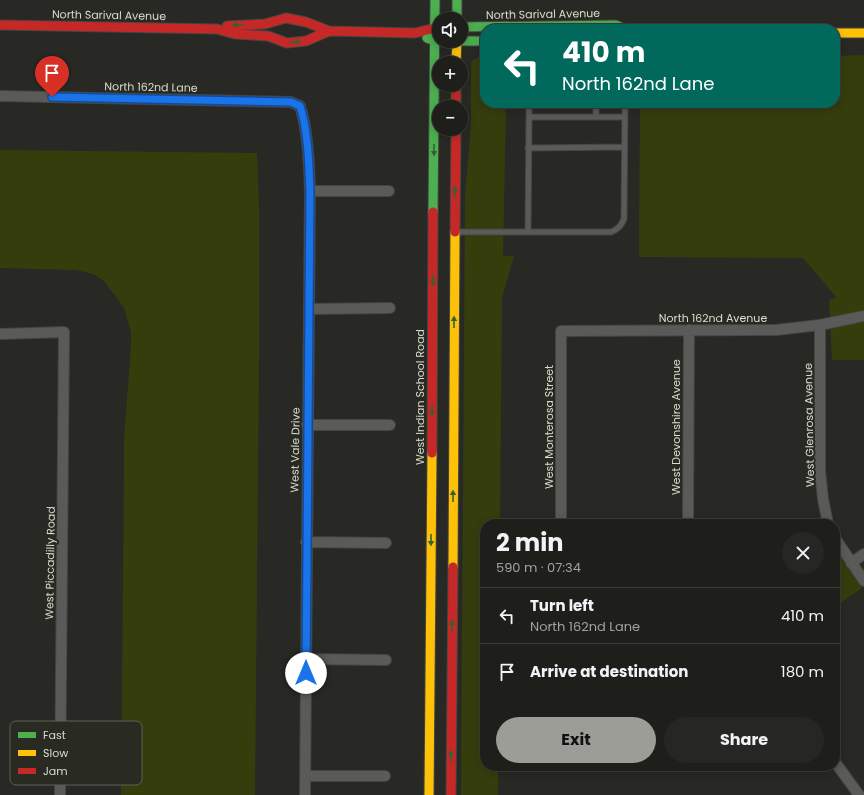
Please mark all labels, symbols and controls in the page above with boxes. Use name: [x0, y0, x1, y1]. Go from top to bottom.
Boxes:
street label: North Sarival Avenue: [486, 5, 600, 23]
street label: North Sarival Avenue: [52, 6, 166, 24]
map controls: [432, 12, 468, 136]
button: sound: [432, 12, 468, 48]
one-way arrow: [231, 22, 244, 28]
text: 410 m: [562, 33, 645, 72]
one-way arrow: [289, 39, 302, 45]
icon: left: [496, 40, 548, 92]
pin: [35, 56, 69, 97]
button: +: [432, 56, 468, 92]
icon: arrive: [41, 62, 63, 84]
text: North 162nd Lane: [562, 71, 714, 96]
street label: North 162nd Lane: [104, 78, 198, 96]
button: −: [432, 100, 468, 136]
one-way arrow: [431, 144, 437, 157]
one-way arrow: [452, 185, 458, 198]
one-way arrow: [430, 274, 436, 287]
street label: North 162nd Avenue: [659, 310, 767, 326]
one-way arrow: [451, 315, 457, 328]
street label: West Indian School Road: [412, 329, 428, 465]
street label: West Devonshire Avenue: [668, 359, 684, 495]
street label: West Glenrosa Avenue: [800, 363, 818, 487]
street label: West Monterosa Street: [541, 365, 557, 489]
one-way arrow: [429, 404, 435, 417]
street label: West Vale Drive: [286, 407, 304, 493]
one-way arrow: [450, 489, 456, 502]
street label: West Piccadilly Road: [41, 506, 59, 620]
text: 2 min: [496, 526, 563, 559]
button: close: [782, 532, 824, 574]
one-way arrow: [428, 534, 434, 547]
text: 590 m · 07:34: [496, 558, 581, 577]
text: Turn left: [530, 595, 594, 616]
icon: left: [496, 605, 518, 627]
text: 410 m: [781, 605, 824, 626]
text: North 162nd Lane: [530, 617, 640, 636]
one-way arrow: [449, 619, 455, 632]
position arrow: [285, 652, 327, 694]
icon: arrive: [496, 661, 518, 683]
text: Arrive at destination: [530, 661, 688, 682]
text: 180 m: [781, 661, 824, 682]
button: Exit: [496, 717, 656, 763]
button: Share: [664, 717, 824, 763]
legend: [10, 721, 142, 785]
text: Fast: [43, 727, 66, 743]
text: Slow: [43, 745, 68, 761]
one-way arrow: [448, 749, 454, 762]
text: Jam: [43, 763, 68, 779]

